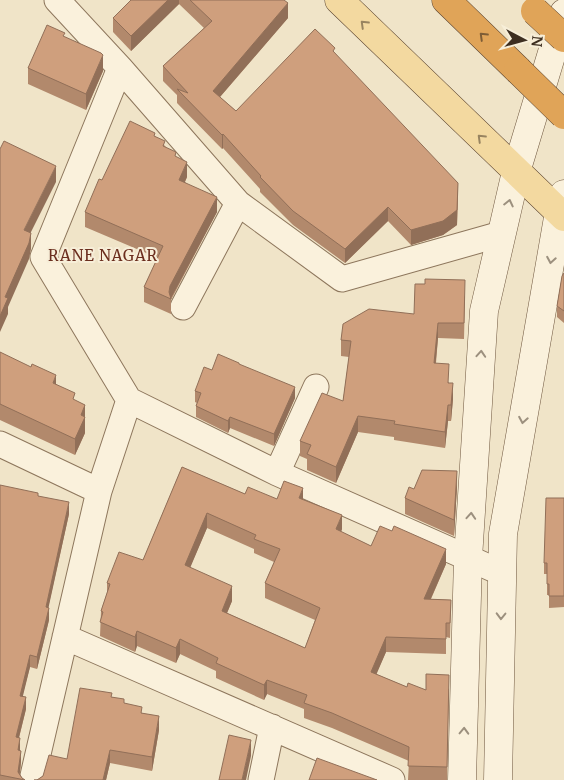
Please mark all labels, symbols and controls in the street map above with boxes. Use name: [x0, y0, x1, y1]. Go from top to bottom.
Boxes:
north arrow: [499, 15, 549, 65]
one-way arrow: [361, 21, 370, 30]
one-way arrow: [479, 33, 488, 42]
text: N: [527, 35, 546, 48]
one-way arrow: [478, 135, 487, 144]
one-way arrow: [503, 198, 514, 207]
district label: RANE NAGAR: [48, 246, 158, 265]
one-way arrow: [546, 256, 556, 265]
one-way arrow: [476, 350, 487, 358]
one-way arrow: [518, 416, 528, 425]
one-way arrow: [465, 512, 476, 520]
one-way arrow: [496, 612, 506, 620]
one-way arrow: [458, 727, 469, 735]

